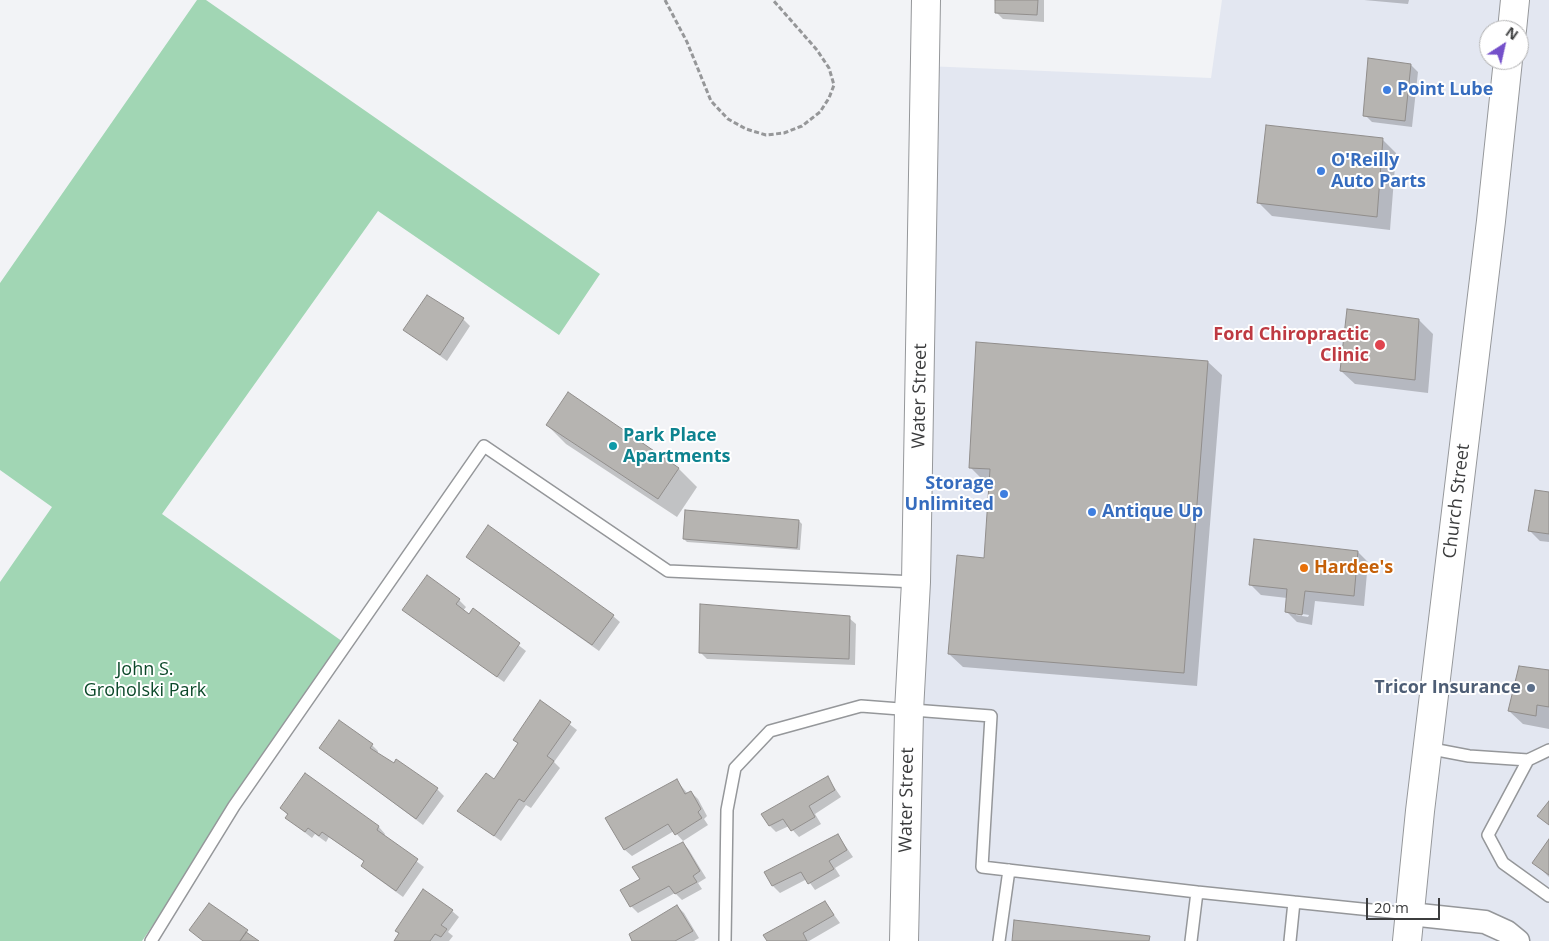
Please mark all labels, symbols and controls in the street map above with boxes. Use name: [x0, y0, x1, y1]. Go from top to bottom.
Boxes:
north arrow: [1479, 20, 1529, 70]
text: N: [1502, 22, 1522, 44]
place label: Point Lube: [1397, 79, 1493, 101]
marker: Point Lube: [1381, 84, 1393, 96]
place label: O'Reilly Auto Parts: [1331, 150, 1426, 192]
marker: O'Reilly Auto Parts: [1315, 165, 1327, 177]
place label: Ford Chiropractic Clinic: [1213, 324, 1369, 366]
marker: Ford Chiropractic Clinic: [1373, 338, 1387, 352]
street label: Water Street: [908, 343, 932, 449]
place label: Park Place Apartments: [623, 425, 731, 468]
marker: Park Place Apartments: [607, 440, 619, 452]
street label: Church Street: [1439, 442, 1475, 560]
place label: Storage Unlimited: [905, 473, 994, 516]
marker: Storage Unlimited: [998, 488, 1010, 500]
place label: Antique Up: [1102, 501, 1203, 523]
marker: Antique Up: [1086, 506, 1098, 518]
place label: Hardee's: [1314, 557, 1393, 579]
marker: Hardee's: [1298, 562, 1310, 574]
park label: John S. Groholski Park: [84, 659, 206, 702]
place label: Tricor Insurance: [1374, 677, 1521, 699]
marker: Tricor Insurance: [1525, 682, 1537, 694]
street label: Water Street: [895, 747, 919, 853]
scale bar: [1369, 888, 1443, 920]
text: 20 m: [1374, 897, 1409, 917]

